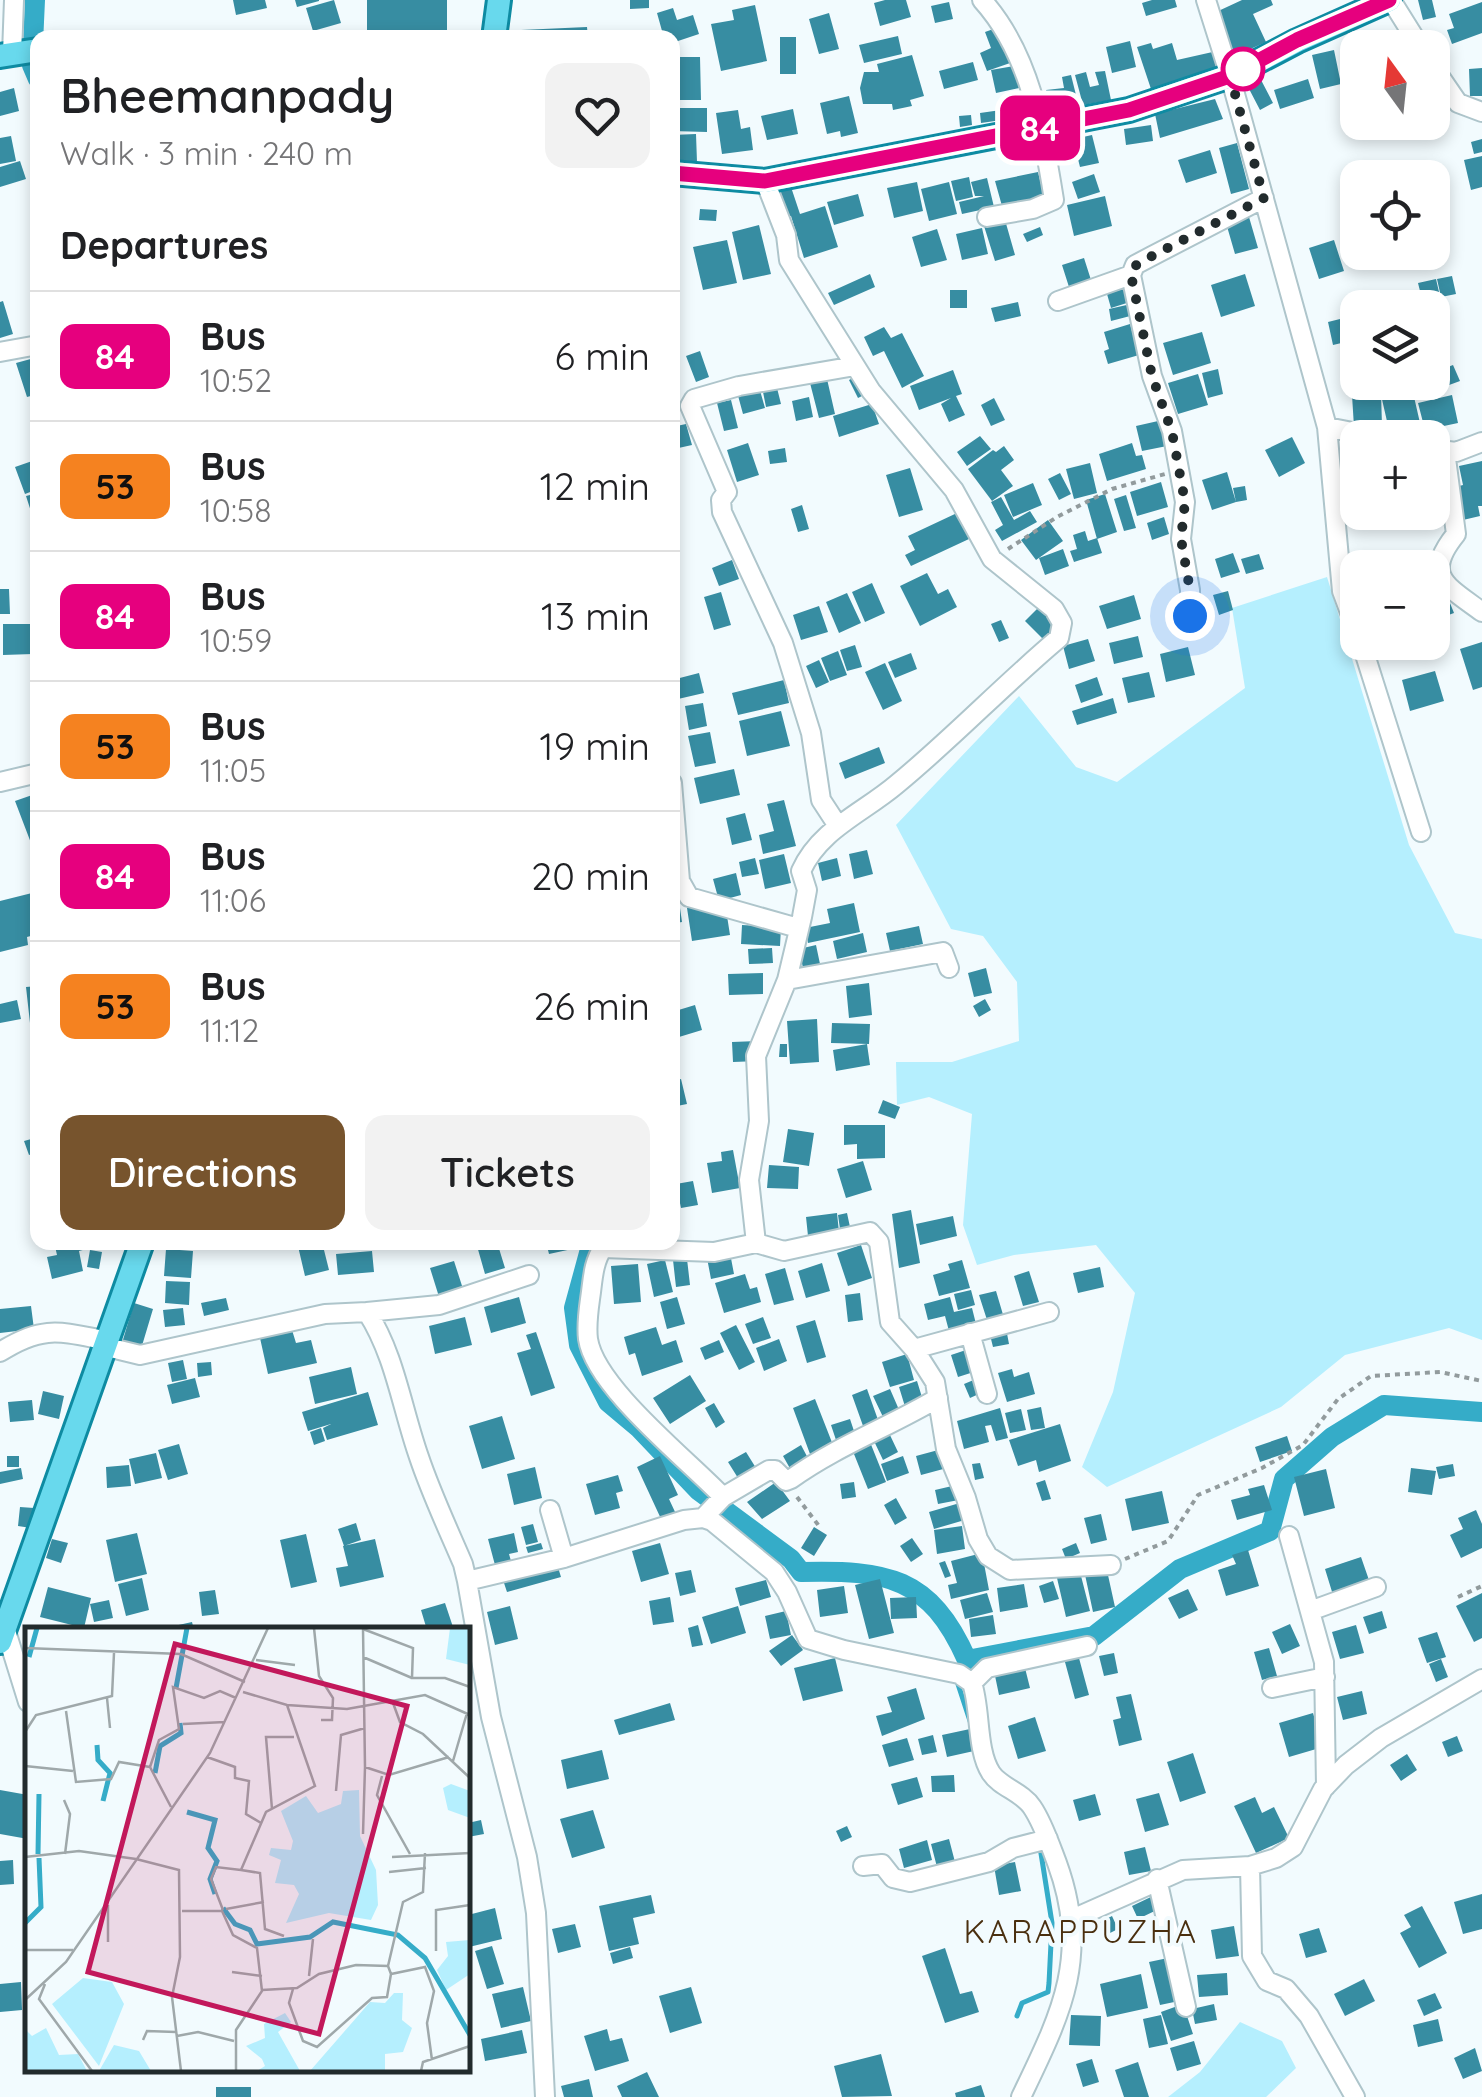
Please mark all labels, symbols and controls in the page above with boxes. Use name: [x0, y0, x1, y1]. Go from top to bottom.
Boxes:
north arrow: [1340, 30, 1450, 140]
map controls: [1340, 30, 1450, 660]
unlabelled marker: [1222, 48, 1264, 90]
button: heart: [545, 63, 650, 168]
text: Bheemanpady: [60, 65, 395, 125]
line badge: 84: [995, 96, 1085, 160]
text: 84: [1020, 106, 1060, 150]
text: Walk · 3 min · 240 m: [60, 133, 353, 173]
button: locate: [1340, 160, 1450, 270]
text: Departures: [60, 221, 268, 269]
button: layers: [1340, 290, 1450, 400]
text: Bus: [200, 312, 266, 360]
text: 6 min: [554, 332, 650, 380]
text: 84: [95, 334, 135, 378]
text: 10:52: [200, 360, 272, 400]
button: +: [1340, 420, 1450, 530]
text: Bus: [200, 442, 266, 490]
text: 12 min: [540, 462, 650, 510]
text: 53: [96, 464, 134, 508]
text: 10:58: [200, 490, 272, 530]
button: −: [1340, 550, 1450, 660]
text: Bus: [200, 572, 266, 620]
your location: [1165, 591, 1215, 641]
text: 13 min: [541, 592, 650, 640]
text: 84: [95, 594, 135, 638]
text: 10:59: [200, 620, 272, 660]
text: Bus: [200, 702, 266, 750]
text: 19 min: [540, 722, 650, 770]
text: 53: [96, 724, 134, 768]
text: 11:05: [200, 750, 266, 790]
text: Bus: [200, 832, 266, 880]
text: 20 min: [531, 852, 650, 900]
text: 84: [95, 854, 135, 898]
text: 11:06: [200, 880, 266, 920]
text: Bus: [200, 962, 266, 1010]
text: 26 min: [533, 982, 650, 1030]
text: 53: [96, 984, 134, 1028]
text: 11:12: [200, 1010, 259, 1050]
button: Directions: [60, 1115, 345, 1230]
button: Tickets: [365, 1115, 650, 1230]
inset map: [25, 1627, 470, 2072]
district label: KARAPPUZHA: [964, 1911, 1198, 1951]

